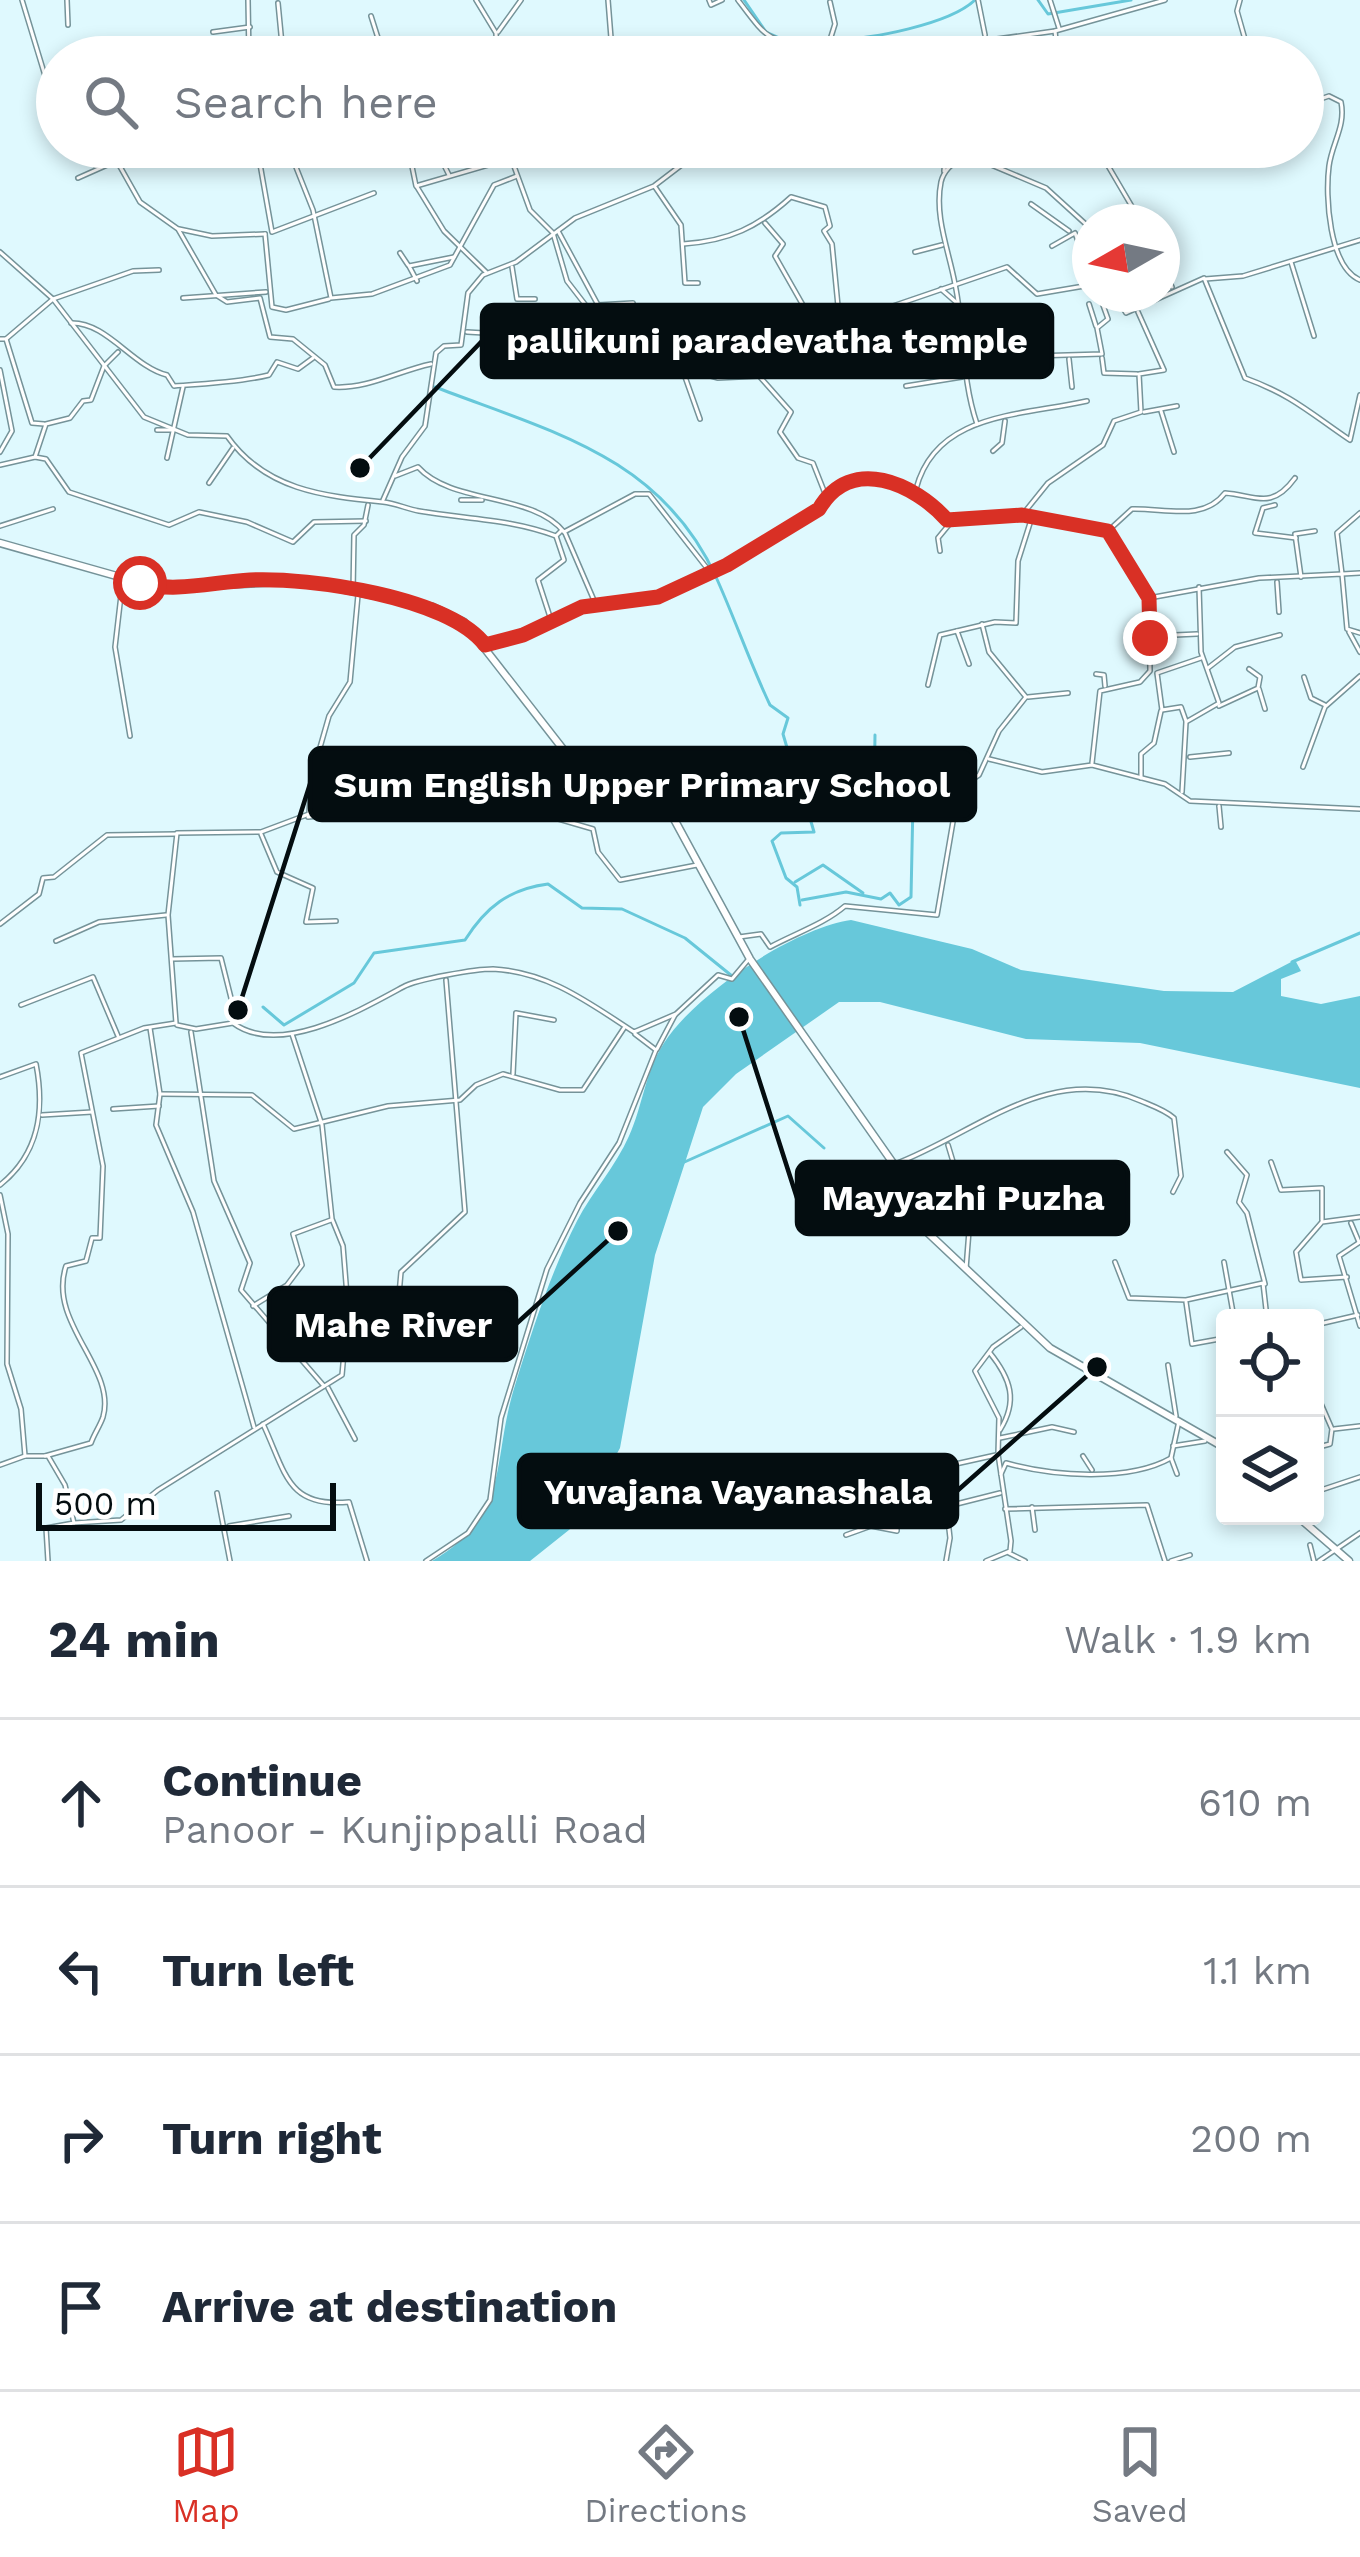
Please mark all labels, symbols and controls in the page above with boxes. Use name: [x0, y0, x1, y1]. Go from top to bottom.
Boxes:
search box: [36, 36, 1324, 168]
icon: search: [78, 69, 144, 135]
text: Search here: [174, 76, 438, 129]
north arrow: [1072, 204, 1180, 312]
callout: pallikuni paradevatha temple: [482, 305, 1052, 377]
text: pallikuni paradevatha temple: [506, 320, 1028, 362]
route start: [113, 556, 167, 610]
route end: [1123, 611, 1177, 665]
callout: Sum English Upper Primary School: [310, 748, 975, 820]
text: Sum English Upper Primary School: [334, 764, 950, 806]
callout: Mayyazhi Puzha: [797, 1162, 1128, 1234]
text: Mayyazhi Puzha: [821, 1177, 1105, 1219]
callout: Mahe River: [269, 1288, 516, 1360]
text: Mahe River: [294, 1304, 493, 1346]
map controls: [1216, 1309, 1324, 1525]
button: locate: [1216, 1309, 1324, 1417]
button: layers: [1216, 1417, 1324, 1525]
callout: Yuvajana Vayanashala: [519, 1455, 957, 1527]
text: Yuvajana Vayanashala: [544, 1471, 933, 1513]
scale bar: [36, 1477, 336, 1530]
text: 500 m: [54, 1484, 157, 1523]
text: 24 min: [48, 1610, 220, 1669]
text: Walk · 1.9 km: [1064, 1617, 1312, 1662]
text: Continue: [162, 1754, 362, 1807]
icon: ahead: [48, 1770, 114, 1836]
text: 610 m: [1198, 1780, 1312, 1825]
text: Panoor - Kunjippalli Road: [162, 1807, 648, 1852]
icon: left: [48, 1938, 114, 2004]
text: Turn left: [162, 1944, 354, 1997]
text: 1.1 km: [1203, 1948, 1312, 1993]
icon: right: [48, 2106, 114, 2172]
text: Turn right: [162, 2112, 382, 2165]
text: 200 m: [1190, 2116, 1312, 2161]
icon: arrive: [48, 2274, 114, 2340]
text: Arrive at destination: [162, 2280, 617, 2333]
tab: Map: [172, 2419, 240, 2530]
tab: Directions: [584, 2419, 747, 2530]
tab: Saved: [1092, 2419, 1188, 2530]

